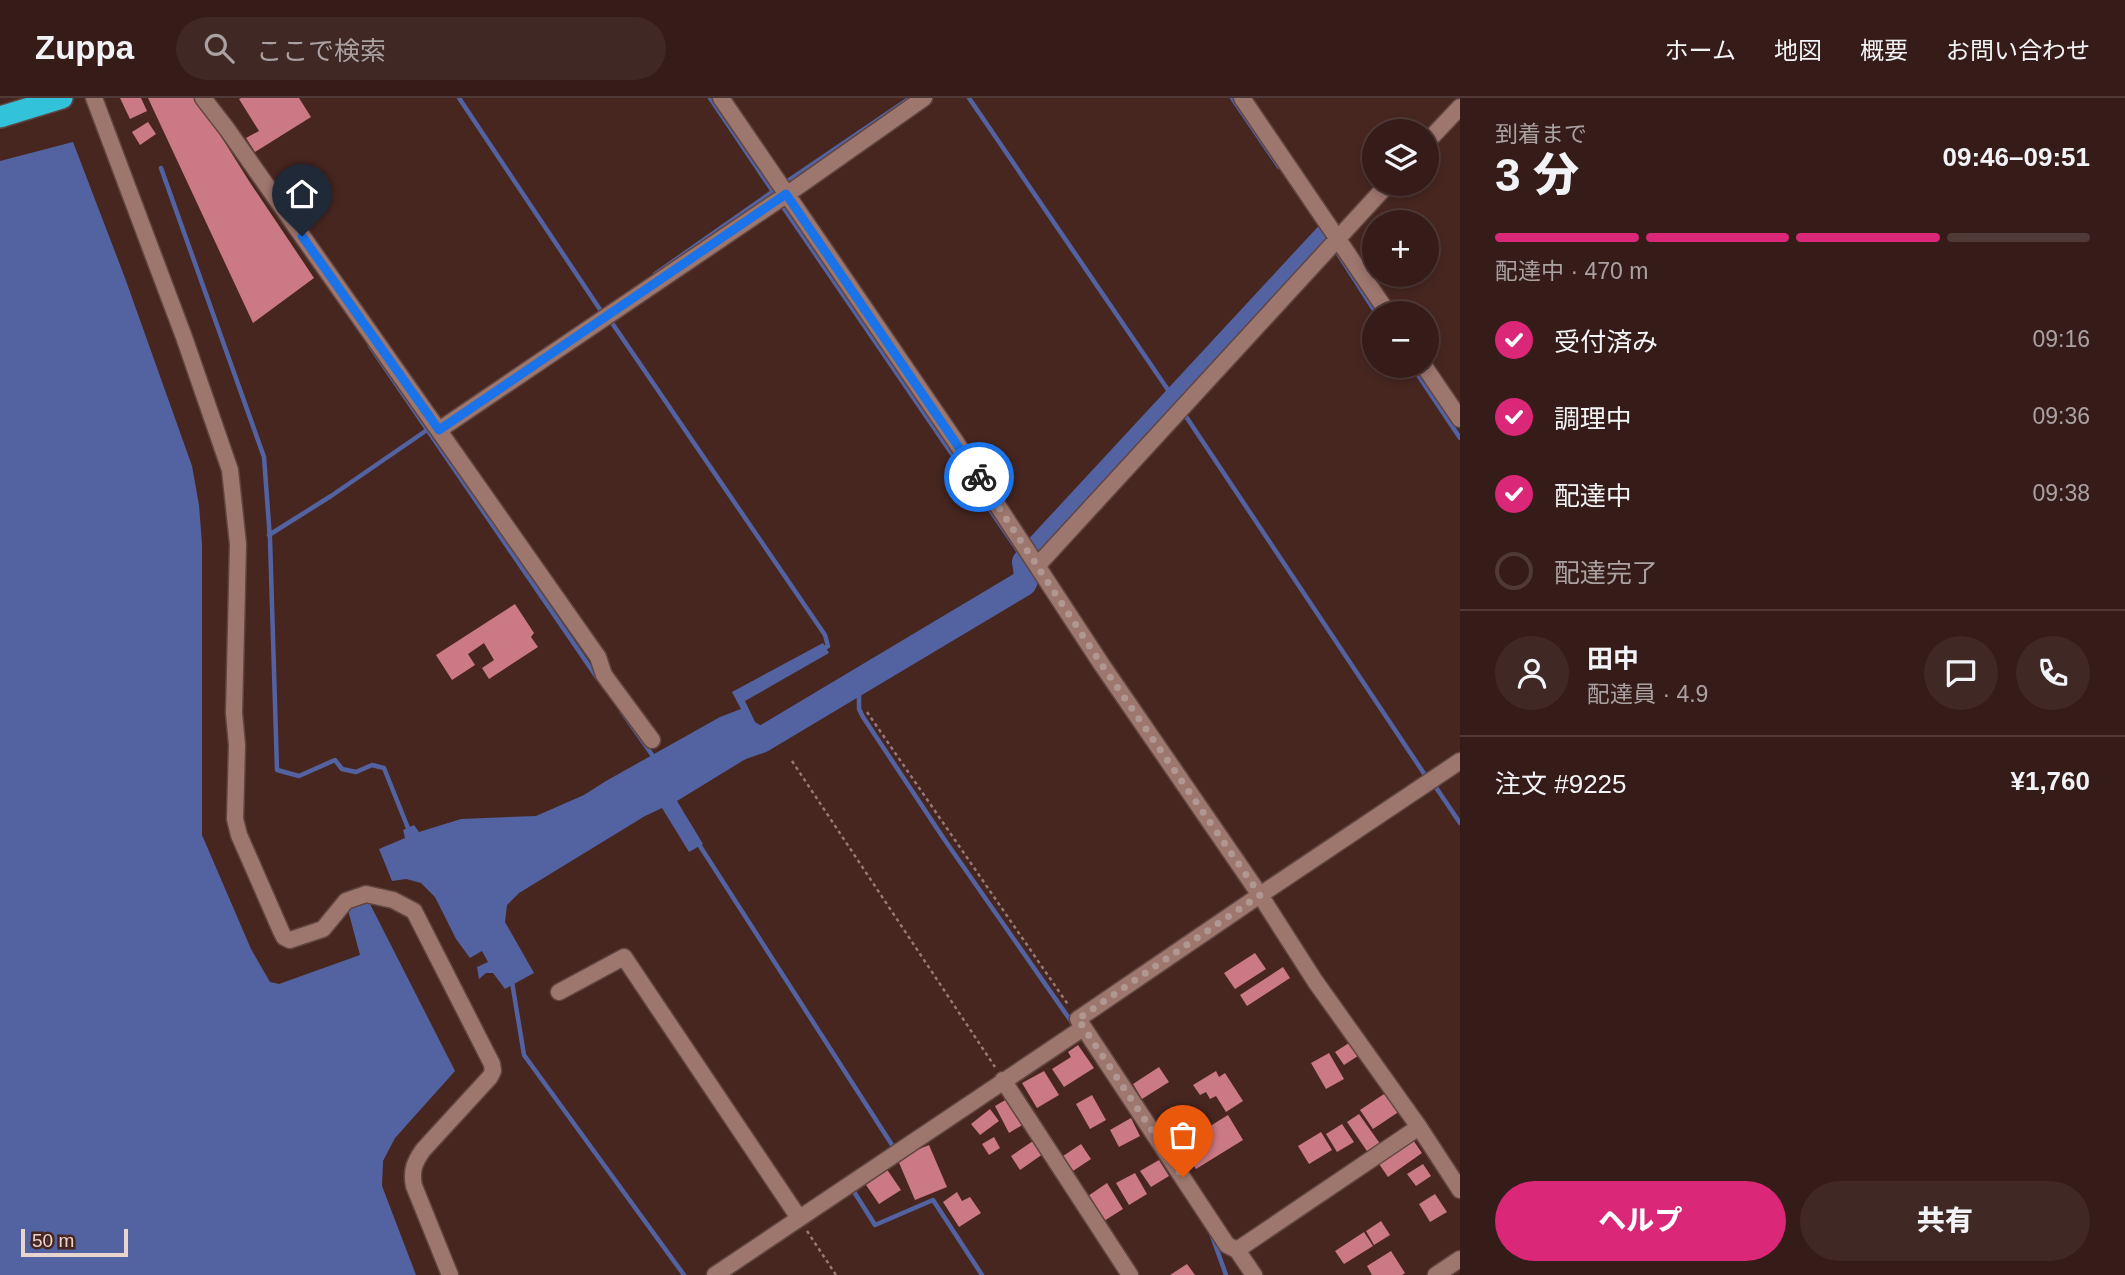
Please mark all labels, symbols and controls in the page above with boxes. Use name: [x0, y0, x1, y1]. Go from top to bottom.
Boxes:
search box: [176, 17, 666, 80]
text: Zuppa: [35, 29, 134, 66]
icon: search: [200, 29, 238, 67]
text: ここで検索: [256, 36, 386, 66]
text: ホーム: [1665, 37, 1736, 64]
text: 地図: [1774, 37, 1822, 64]
text: 概要: [1860, 37, 1908, 64]
text: お問い合わせ: [1946, 37, 2090, 64]
map controls: [1362, 119, 1439, 378]
button: layers: [1362, 119, 1439, 196]
text: 到着まで: [1495, 121, 1587, 147]
text: 09:46–09:51: [1943, 142, 2090, 172]
text: 3 分: [1495, 149, 1579, 201]
pin: [272, 164, 332, 236]
icon: home: [283, 175, 321, 213]
button: +: [1362, 210, 1439, 287]
text: 配達中 · 470 m: [1495, 258, 1648, 284]
button: −: [1362, 301, 1439, 378]
icon: check: [1495, 321, 1533, 359]
text: 09:16: [2032, 326, 2090, 352]
text: 受付済み: [1554, 327, 1658, 357]
icon: check: [1495, 398, 1533, 436]
text: 09:36: [2032, 403, 2090, 429]
text: 調理中: [1554, 404, 1632, 434]
courier: [944, 442, 1014, 512]
icon: bike: [960, 458, 998, 496]
icon: check: [1495, 475, 1533, 513]
text: 09:38: [2032, 480, 2090, 506]
text: 配達中: [1554, 481, 1632, 511]
text: 配達完了: [1554, 558, 1658, 588]
button: person: [1495, 636, 1569, 710]
button: chat: [1924, 636, 1998, 710]
button: phone: [2016, 636, 2090, 710]
text: 田中: [1587, 644, 1639, 674]
text: 配達員 · 4.9: [1587, 681, 1708, 707]
text: ¥1,760: [2010, 766, 2090, 796]
text: 注文 #9225: [1495, 769, 1627, 799]
pin: [1153, 1105, 1213, 1177]
icon: bag: [1164, 1116, 1202, 1154]
button: ヘルプ: [1495, 1181, 1786, 1261]
button: 共有: [1800, 1181, 2090, 1261]
scale bar: [21, 1226, 128, 1258]
text: 50 m: [32, 1230, 74, 1251]

